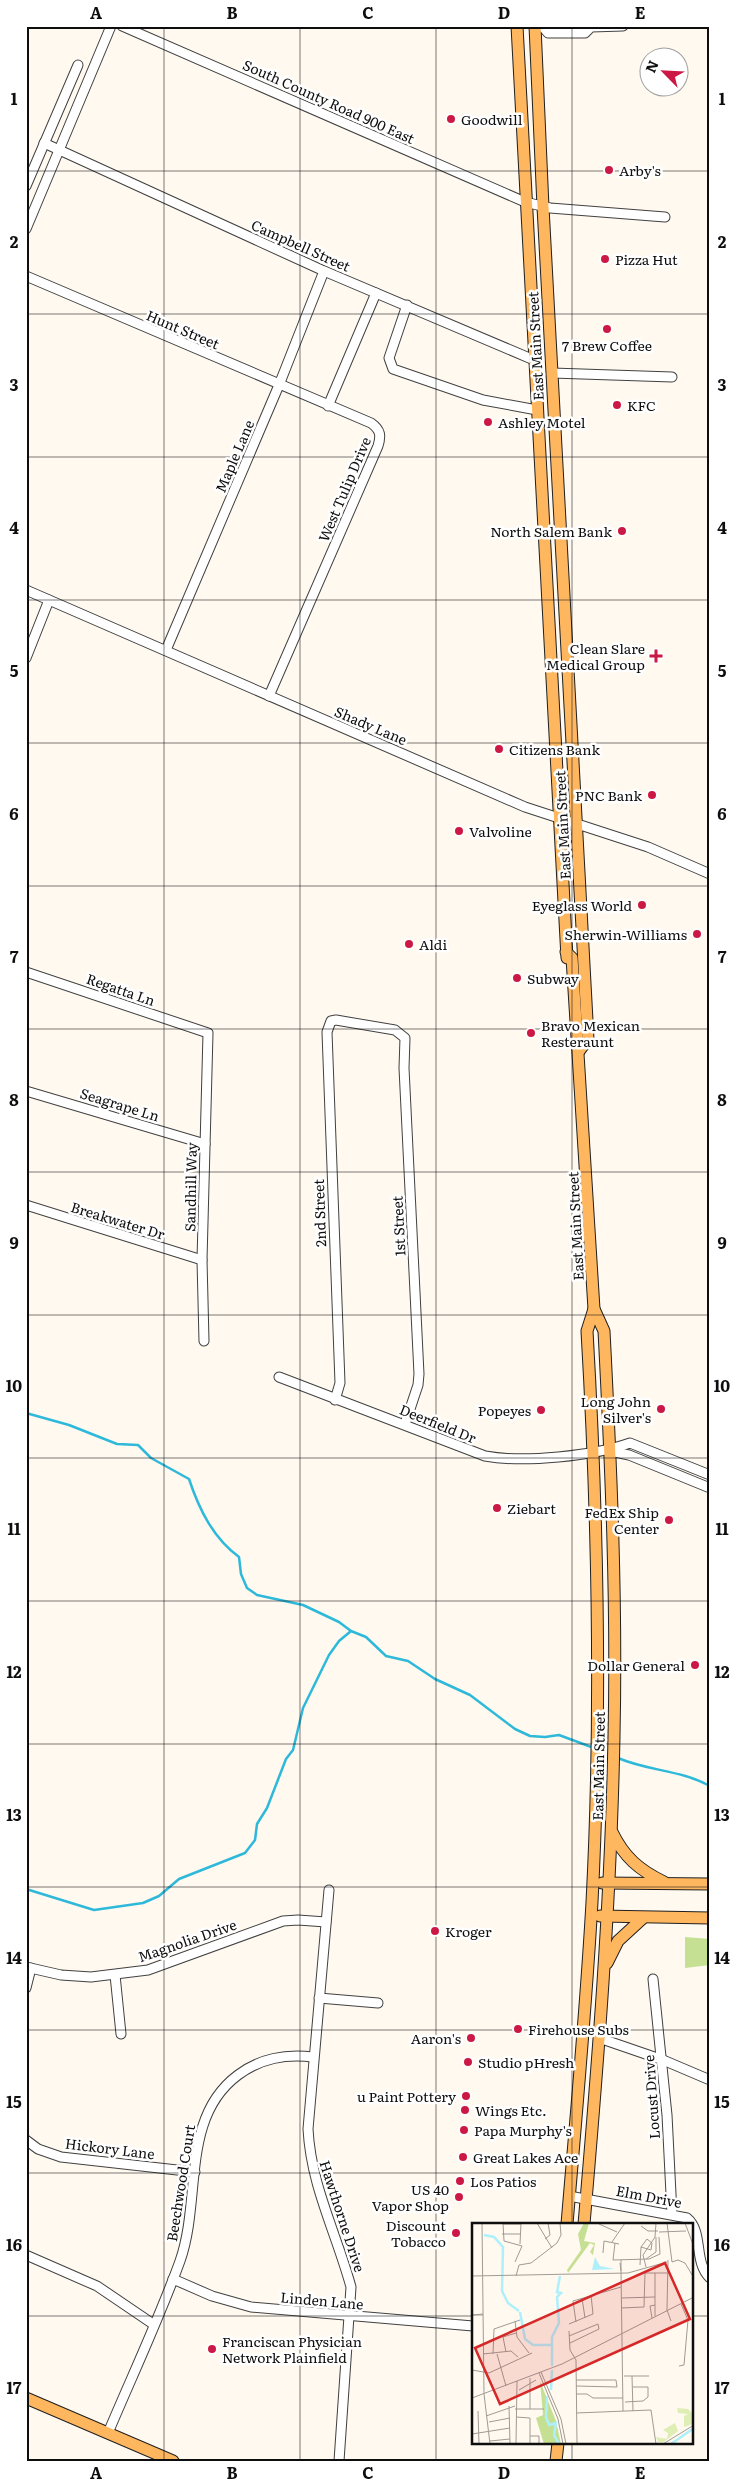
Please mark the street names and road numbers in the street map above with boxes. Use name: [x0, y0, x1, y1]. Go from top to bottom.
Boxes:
street label: South County Road 900 East: [240, 54, 418, 148]
street label: Campbell Street: [248, 214, 354, 276]
street label: East Main Street: [522, 291, 548, 401]
street label: Hunt Street: [143, 305, 223, 354]
street label: Maple Lane: [210, 417, 258, 495]
street label: West Tulip Drive: [313, 433, 375, 545]
street label: Shady Lane: [332, 701, 410, 749]
street label: East Main Street: [549, 770, 575, 880]
street label: Regatta Ln: [84, 968, 158, 1010]
street label: Seagrape Ln: [78, 1082, 162, 1126]
street label: Sandhill Way: [179, 1141, 201, 1232]
street label: East Main Street: [562, 1171, 588, 1281]
street label: 2nd Street: [308, 1178, 330, 1247]
street label: 1st Street: [386, 1195, 410, 1257]
street label: Breakwater Dr: [69, 1196, 168, 1244]
street label: Deerfield Dr: [397, 1399, 480, 1448]
street label: East Main Street: [587, 1711, 609, 1821]
street label: Magnolia Drive: [135, 1914, 239, 1966]
street label: Locust Drive: [638, 2054, 664, 2140]
street label: Beechwood Court: [161, 2123, 199, 2243]
street label: Hickory Lane: [64, 2133, 156, 2163]
street label: Hawthorne Drive: [316, 2158, 370, 2274]
street label: Elm Drive: [614, 2180, 684, 2212]
street label: Linden Lane: [280, 2286, 364, 2314]

